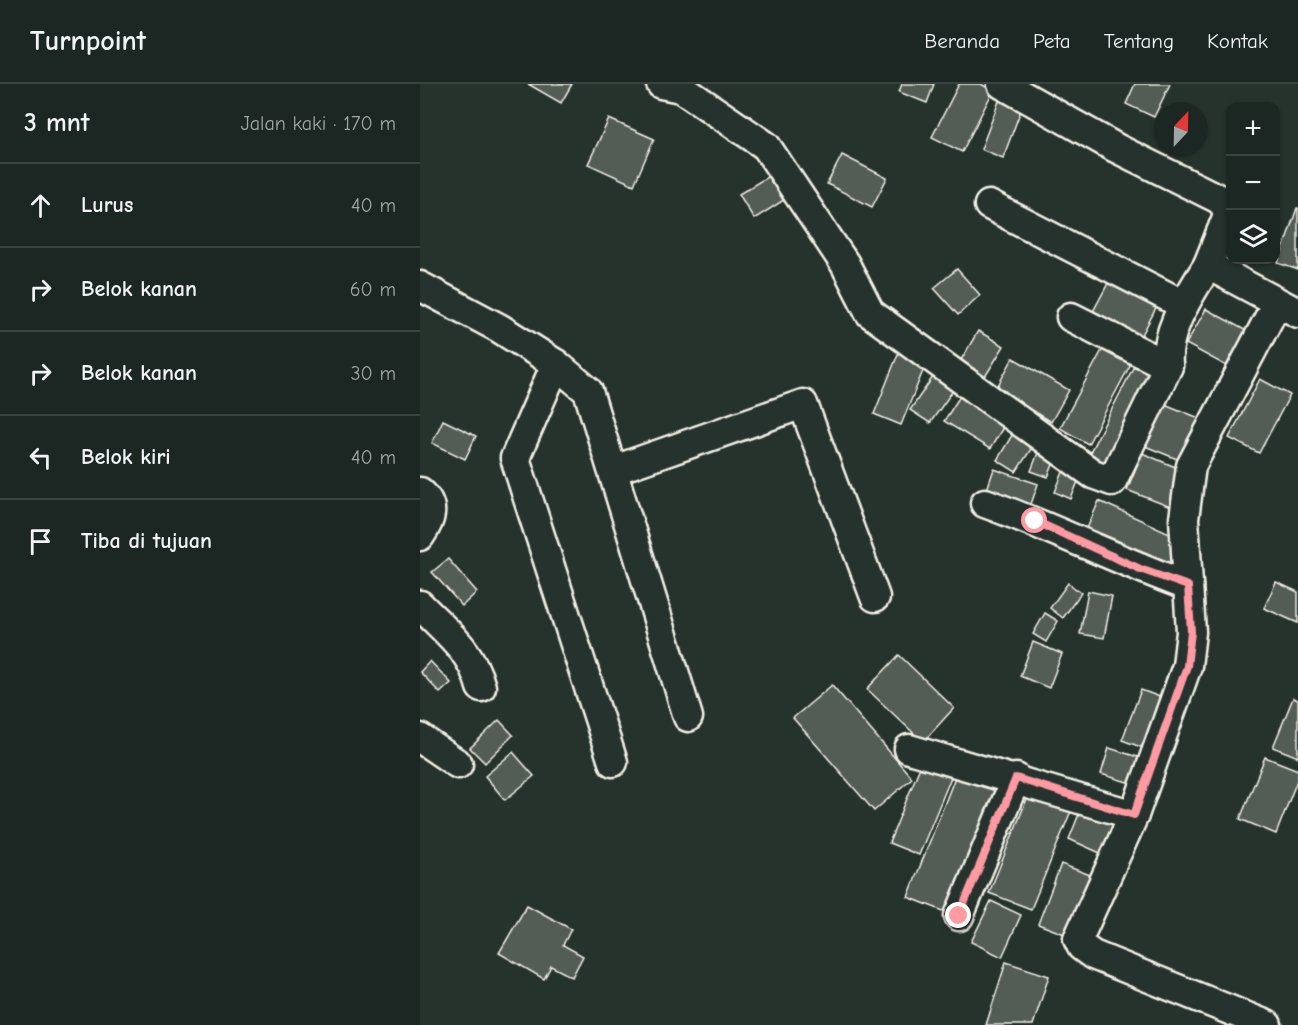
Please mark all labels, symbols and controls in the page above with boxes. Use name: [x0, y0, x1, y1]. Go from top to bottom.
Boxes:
text: Turnpoint: [30, 25, 146, 57]
text: Beranda: [924, 29, 1000, 53]
text: Peta: [1033, 29, 1071, 53]
text: Tentang: [1104, 29, 1174, 53]
text: Kontak: [1207, 29, 1268, 53]
north arrow: [1154, 102, 1208, 156]
map controls: [1226, 102, 1280, 264]
button: +: [1226, 102, 1280, 156]
text: 3 mnt: [24, 108, 89, 138]
text: Jalan kaki · 170 m: [241, 112, 396, 135]
button: −: [1226, 156, 1280, 210]
icon: ahead: [24, 189, 57, 222]
text: Lurus: [81, 192, 133, 218]
text: 40 m: [351, 194, 396, 217]
button: layers: [1226, 210, 1280, 264]
icon: right: [24, 273, 57, 306]
text: Belok kanan: [81, 276, 197, 302]
text: 60 m: [350, 278, 396, 301]
icon: right: [24, 357, 57, 390]
text: Belok kanan: [81, 360, 197, 386]
text: 30 m: [350, 362, 396, 385]
icon: left: [24, 441, 57, 474]
text: Belok kiri: [81, 444, 171, 470]
text: 40 m: [351, 446, 396, 469]
route start: [1021, 507, 1047, 533]
icon: arrive: [24, 525, 57, 558]
text: Tiba di tujuan: [81, 528, 212, 554]
route end: [945, 902, 971, 928]

